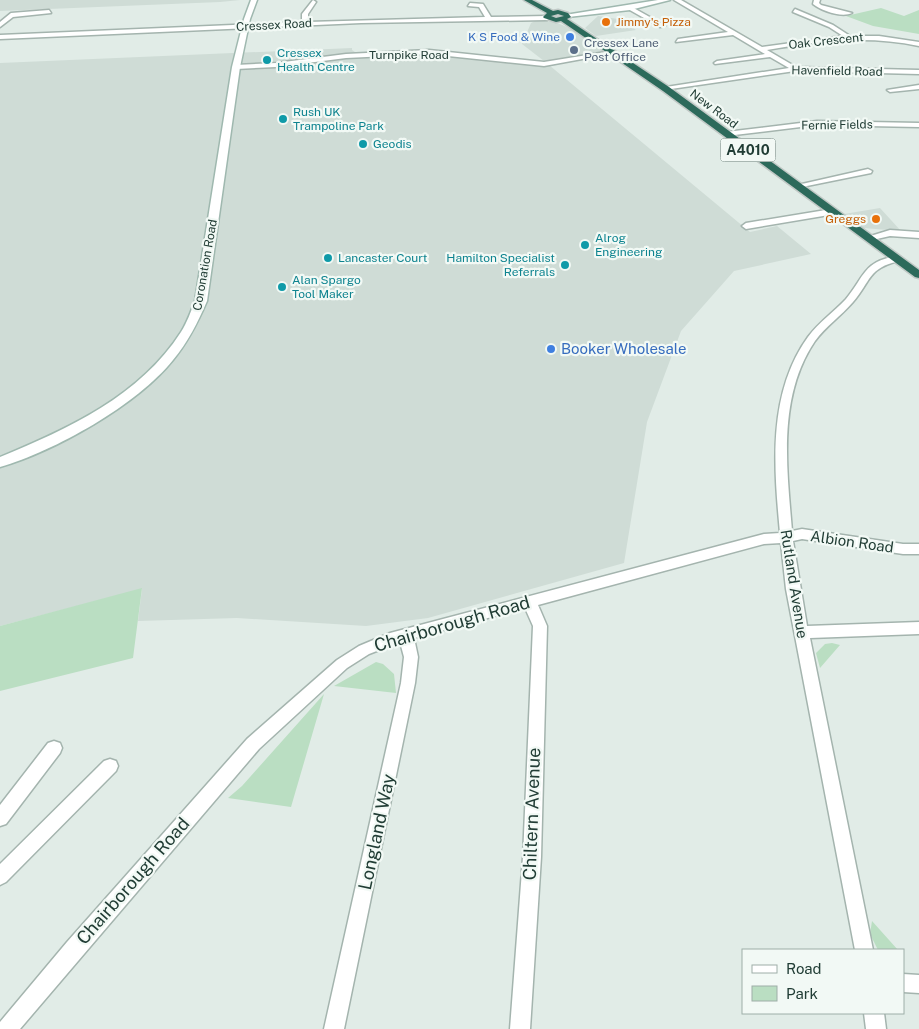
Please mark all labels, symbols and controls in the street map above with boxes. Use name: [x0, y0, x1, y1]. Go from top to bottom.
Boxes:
place label: Jimmy's Pizza: [616, 15, 691, 29]
street label: Cressex Road: [236, 16, 312, 34]
marker: Jimmy's Pizza: [600, 16, 612, 28]
place label: K S Food & Wine: [468, 30, 560, 44]
street label: Oak Crescent: [788, 30, 864, 52]
marker: K S Food & Wine: [564, 31, 576, 43]
place label: Cressex Lane Post Office: [584, 36, 659, 64]
marker: Cressex Lane Post Office: [568, 44, 580, 56]
place label: Cressex Health Centre: [277, 46, 355, 74]
street label: Turnpike Road: [369, 48, 449, 62]
marker: Cressex Health Centre: [261, 54, 273, 66]
street label: Havenfield Road: [791, 63, 883, 79]
street label: New Road: [687, 86, 741, 132]
place label: Rush UK Trampoline Park: [293, 105, 384, 133]
marker: Rush UK Trampoline Park: [277, 113, 289, 125]
street label: Fernie Fields: [801, 117, 873, 133]
place label: Geodis: [373, 137, 412, 151]
marker: Geodis: [357, 138, 369, 150]
road number: A4010: [720, 138, 776, 162]
place label: Greggs: [825, 212, 866, 226]
marker: Greggs: [870, 213, 882, 225]
street label: Coronation Road: [190, 218, 220, 312]
place label: Alrog Engineering: [595, 231, 662, 259]
marker: Alrog Engineering: [579, 239, 591, 251]
place label: Lancaster Court: [338, 251, 428, 265]
place label: Hamilton Specialist Referrals: [446, 251, 555, 279]
marker: Lancaster Court: [322, 252, 334, 264]
marker: Hamilton Specialist Referrals: [559, 259, 571, 271]
place label: Alan Spargo Tool Maker: [292, 273, 361, 301]
marker: Alan Spargo Tool Maker: [276, 281, 288, 293]
place label: Booker Wholesale: [561, 340, 686, 357]
marker: Booker Wholesale: [545, 343, 557, 355]
street label: Albion Road: [809, 527, 895, 556]
street label: Rutland Avenue: [777, 528, 812, 640]
street label: Chairborough Road: [371, 591, 532, 656]
street label: Chiltern Avenue: [519, 747, 544, 881]
street label: Longland Way: [354, 772, 399, 892]
street label: Chairborough Road: [72, 813, 193, 948]
legend: [742, 949, 904, 1014]
text: Road: [786, 960, 822, 977]
text: Park: [786, 985, 818, 1002]

